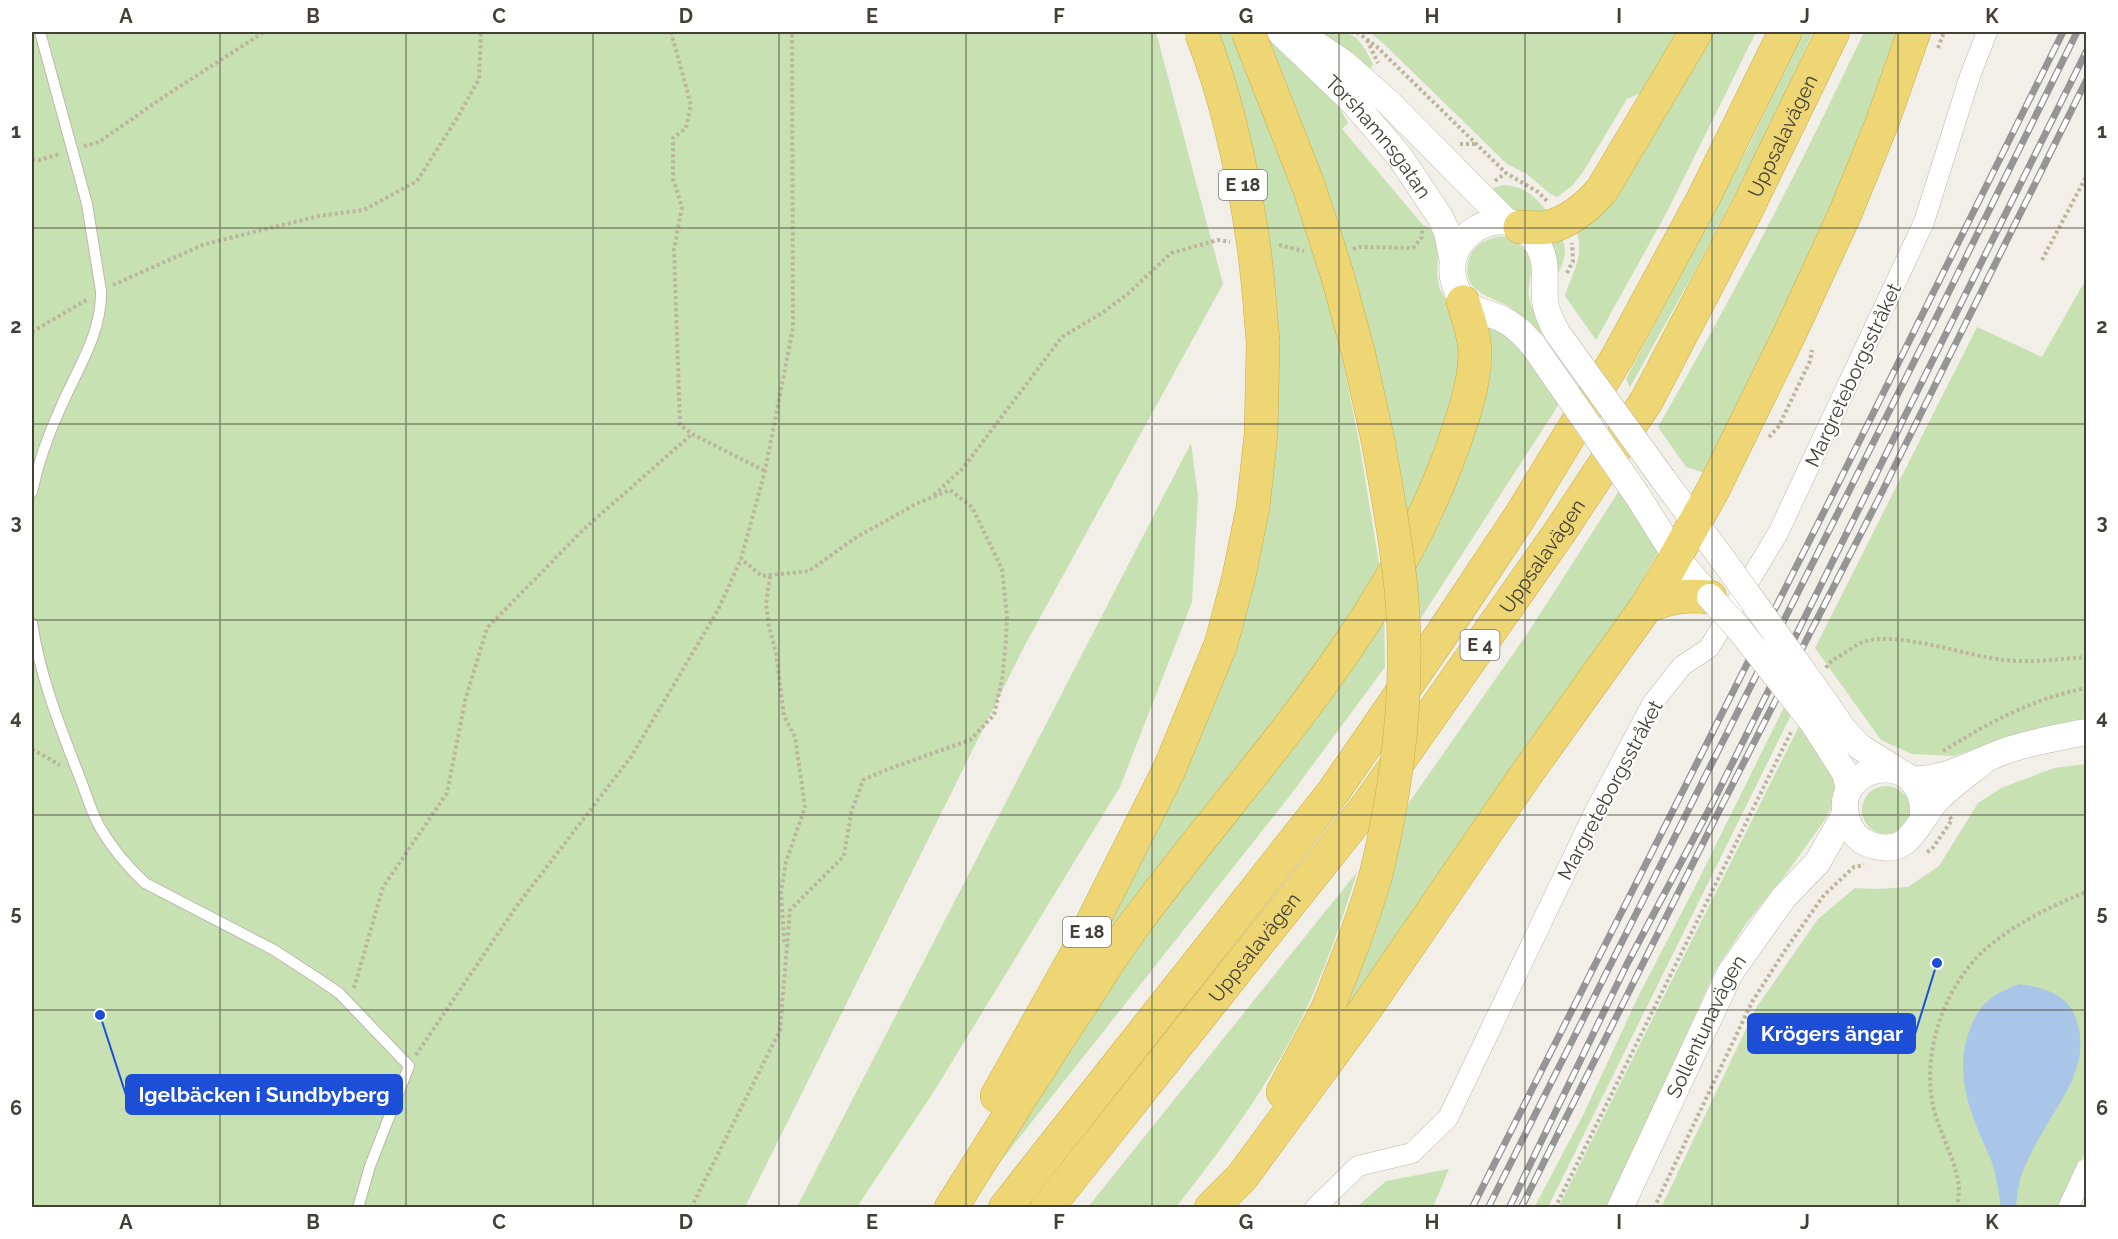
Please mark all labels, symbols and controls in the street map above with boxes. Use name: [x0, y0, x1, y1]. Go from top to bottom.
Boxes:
text: A: [119, 4, 133, 28]
text: B: [306, 4, 320, 28]
text: C: [492, 4, 506, 28]
text: D: [679, 4, 693, 28]
text: E: [866, 4, 878, 28]
text: F: [1053, 4, 1065, 28]
text: G: [1239, 4, 1253, 28]
text: H: [1425, 4, 1439, 28]
text: I: [1616, 4, 1622, 28]
text: J: [1800, 4, 1810, 28]
text: K: [1985, 4, 1999, 28]
street label: Torshamnsgatan: [1320, 70, 1436, 203]
street label: Uppsalavägen: [1743, 71, 1823, 201]
text: 1: [11, 119, 21, 143]
text: 1: [2097, 119, 2107, 143]
road number: E 18: [1219, 170, 1267, 200]
street label: Margreteborgsstråket: [1800, 279, 1906, 471]
text: 2: [10, 314, 22, 338]
text: 2: [2096, 314, 2108, 338]
street label: Uppsalavägen: [1494, 495, 1590, 618]
text: 3: [10, 510, 22, 534]
text: 3: [2096, 510, 2108, 534]
road number: E 4: [1460, 630, 1500, 660]
street label: Margreteborgsstråket: [1553, 696, 1668, 884]
text: 4: [10, 705, 22, 729]
text: 4: [2096, 705, 2108, 729]
street label: Uppsalavägen: [1204, 888, 1305, 1007]
text: 5: [10, 901, 22, 925]
text: 5: [2096, 901, 2108, 925]
road number: E 18: [1063, 917, 1111, 947]
street label: Sollentunavägen: [1661, 950, 1751, 1102]
callout: Krögers ängar: [1748, 1014, 1915, 1053]
text: Krögers ängar: [1761, 1021, 1903, 1046]
callout: Igelbäcken i Sundbyberg: [126, 1075, 402, 1114]
text: Igelbäcken i Sundbyberg: [138, 1082, 390, 1107]
text: 6: [10, 1096, 22, 1120]
text: 6: [2096, 1096, 2108, 1120]
text: A: [119, 1210, 133, 1234]
text: B: [306, 1210, 320, 1234]
text: C: [492, 1210, 506, 1234]
text: D: [679, 1210, 693, 1234]
text: E: [866, 1210, 878, 1234]
text: F: [1053, 1210, 1065, 1234]
text: G: [1239, 1210, 1253, 1234]
text: H: [1425, 1210, 1439, 1234]
text: I: [1616, 1210, 1622, 1234]
text: J: [1800, 1210, 1810, 1234]
text: K: [1985, 1210, 1999, 1234]

